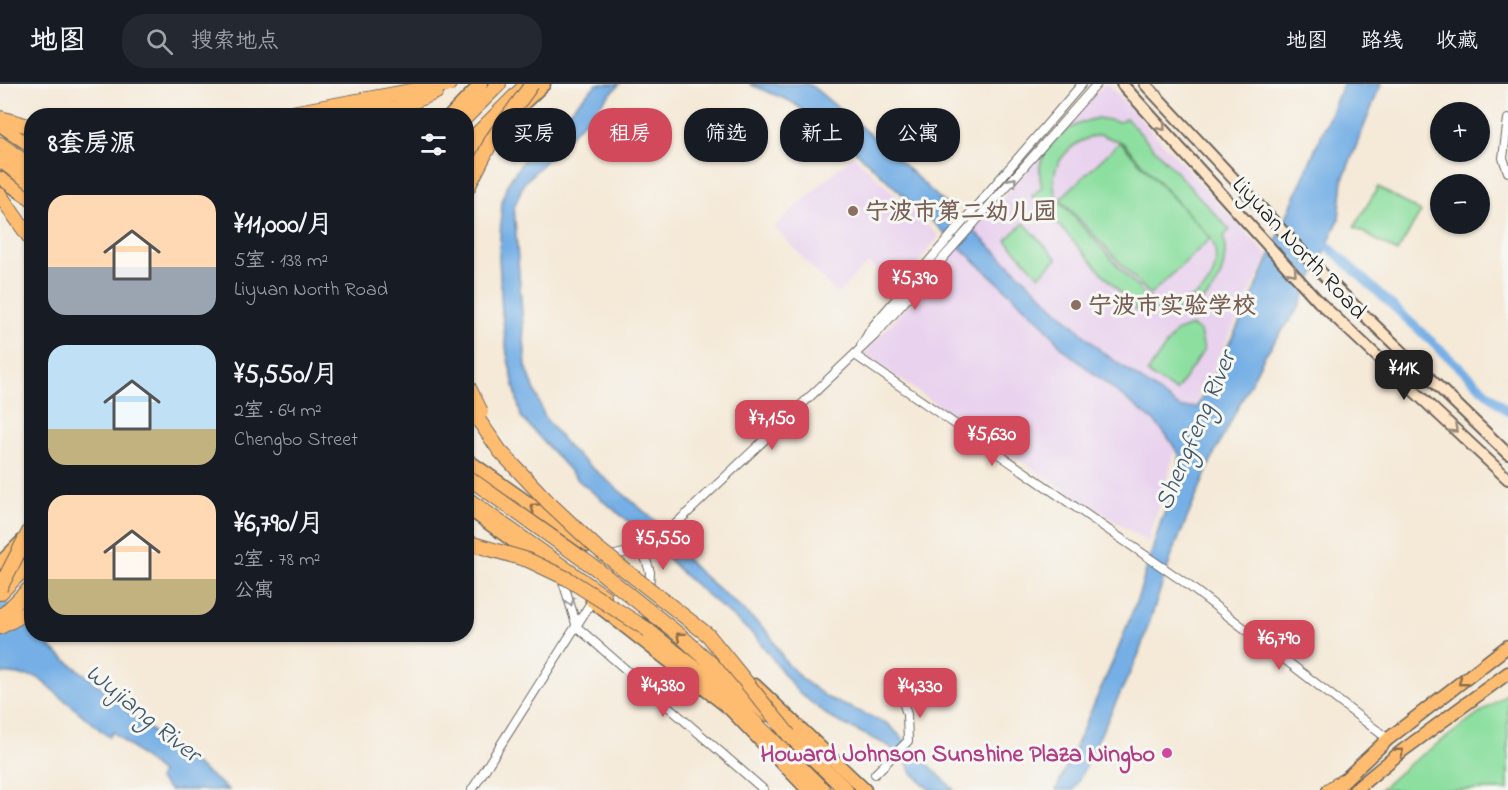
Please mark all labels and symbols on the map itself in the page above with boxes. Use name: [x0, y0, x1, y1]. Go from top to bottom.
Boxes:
one-way arrow: [1155, 121, 1166, 131]
street label: Liyuan North Road: [1222, 169, 1374, 329]
one-way arrow: [1006, 177, 1017, 188]
place label: 宁波市第二幼儿园: [865, 196, 1057, 231]
marker: 宁波市第二幼儿园: [846, 204, 860, 218]
pin: ¥5,390: [866, 260, 964, 311]
one-way arrow: [1286, 266, 1297, 276]
place label: 宁波市实验学校: [1088, 290, 1256, 325]
marker: 宁波市实验学校: [1069, 298, 1083, 312]
water label: Shengfeng River: [1146, 343, 1249, 517]
pin: ¥11K: [1368, 350, 1440, 401]
pin: ¥7,150: [723, 400, 821, 451]
pin: ¥5,630: [943, 416, 1041, 467]
one-way arrow: [1447, 421, 1458, 432]
one-way arrow: [529, 503, 540, 514]
pin: ¥5,550: [614, 520, 712, 571]
one-way arrow: [563, 596, 575, 607]
pin: ¥6,790: [1230, 620, 1328, 671]
one-way arrow: [676, 632, 687, 643]
water label: Wujiang River: [76, 656, 211, 775]
pin: ¥4,380: [614, 667, 712, 718]
pin: ¥4,330: [871, 668, 969, 719]
one-way arrow: [1457, 674, 1468, 685]
place label: Howard Johnson Sunshine Plaza Ningbo: [760, 738, 1155, 774]
marker: Howard Johnson Sunshine Plaza Ningbo: [1160, 746, 1174, 760]
one-way arrow: [1393, 749, 1404, 760]

